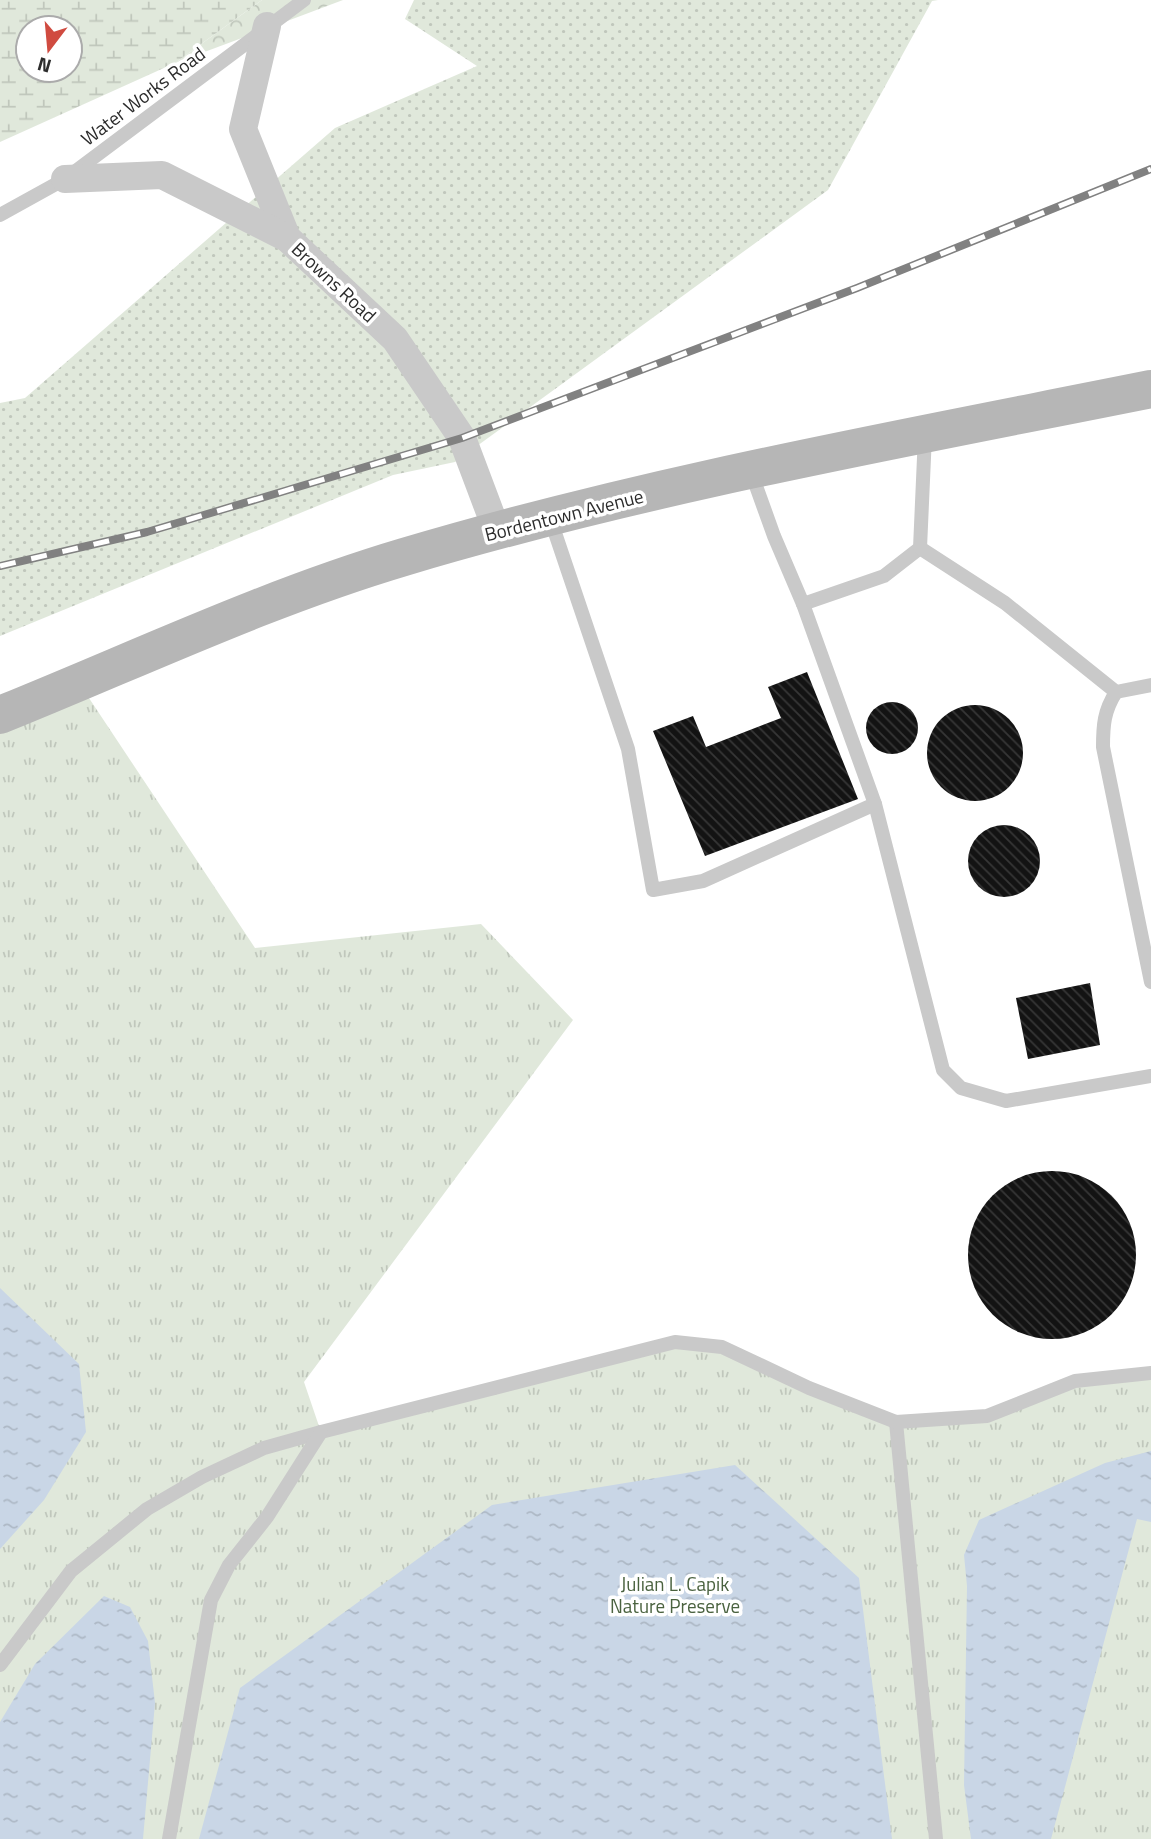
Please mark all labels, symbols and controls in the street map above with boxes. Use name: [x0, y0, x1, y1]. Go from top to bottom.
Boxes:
north arrow: [14, 14, 84, 84]
street label: Water Works Road: [74, 39, 211, 152]
text: N: [34, 50, 55, 82]
street label: Browns Road: [285, 235, 383, 329]
street label: Bordentown Avenue: [481, 481, 646, 548]
park label: Julian L. Capik Nature Preserve: [610, 1569, 740, 1620]

